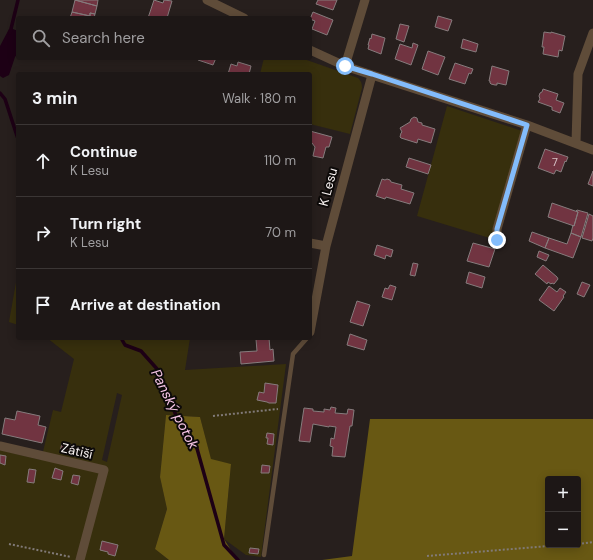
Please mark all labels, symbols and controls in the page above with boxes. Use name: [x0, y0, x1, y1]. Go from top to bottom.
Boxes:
search box: [16, 16, 312, 60]
icon: search: [30, 27, 52, 49]
text: Search here: [62, 28, 145, 48]
route start: [336, 57, 354, 75]
text: 3 min: [32, 87, 77, 109]
text: Walk · 180 m: [222, 90, 296, 107]
text: Continue: [70, 142, 138, 162]
icon: ahead: [32, 150, 54, 172]
text: 110 m: [264, 152, 296, 169]
house number: 7: [552, 155, 558, 169]
text: K Lesu: [70, 162, 109, 179]
street label: K Lesu: [315, 166, 341, 208]
text: Turn right: [70, 214, 141, 234]
icon: right: [32, 222, 54, 244]
text: 70 m: [265, 224, 296, 241]
route end: [488, 231, 506, 249]
text: K Lesu: [70, 234, 109, 251]
icon: arrive: [32, 294, 54, 316]
text: Arrive at destination: [70, 295, 221, 315]
water label: Panský potok: [147, 366, 203, 453]
street label: Zátiší: [60, 439, 94, 463]
map controls: [545, 476, 581, 548]
button: +: [545, 476, 581, 512]
button: −: [545, 512, 581, 548]

